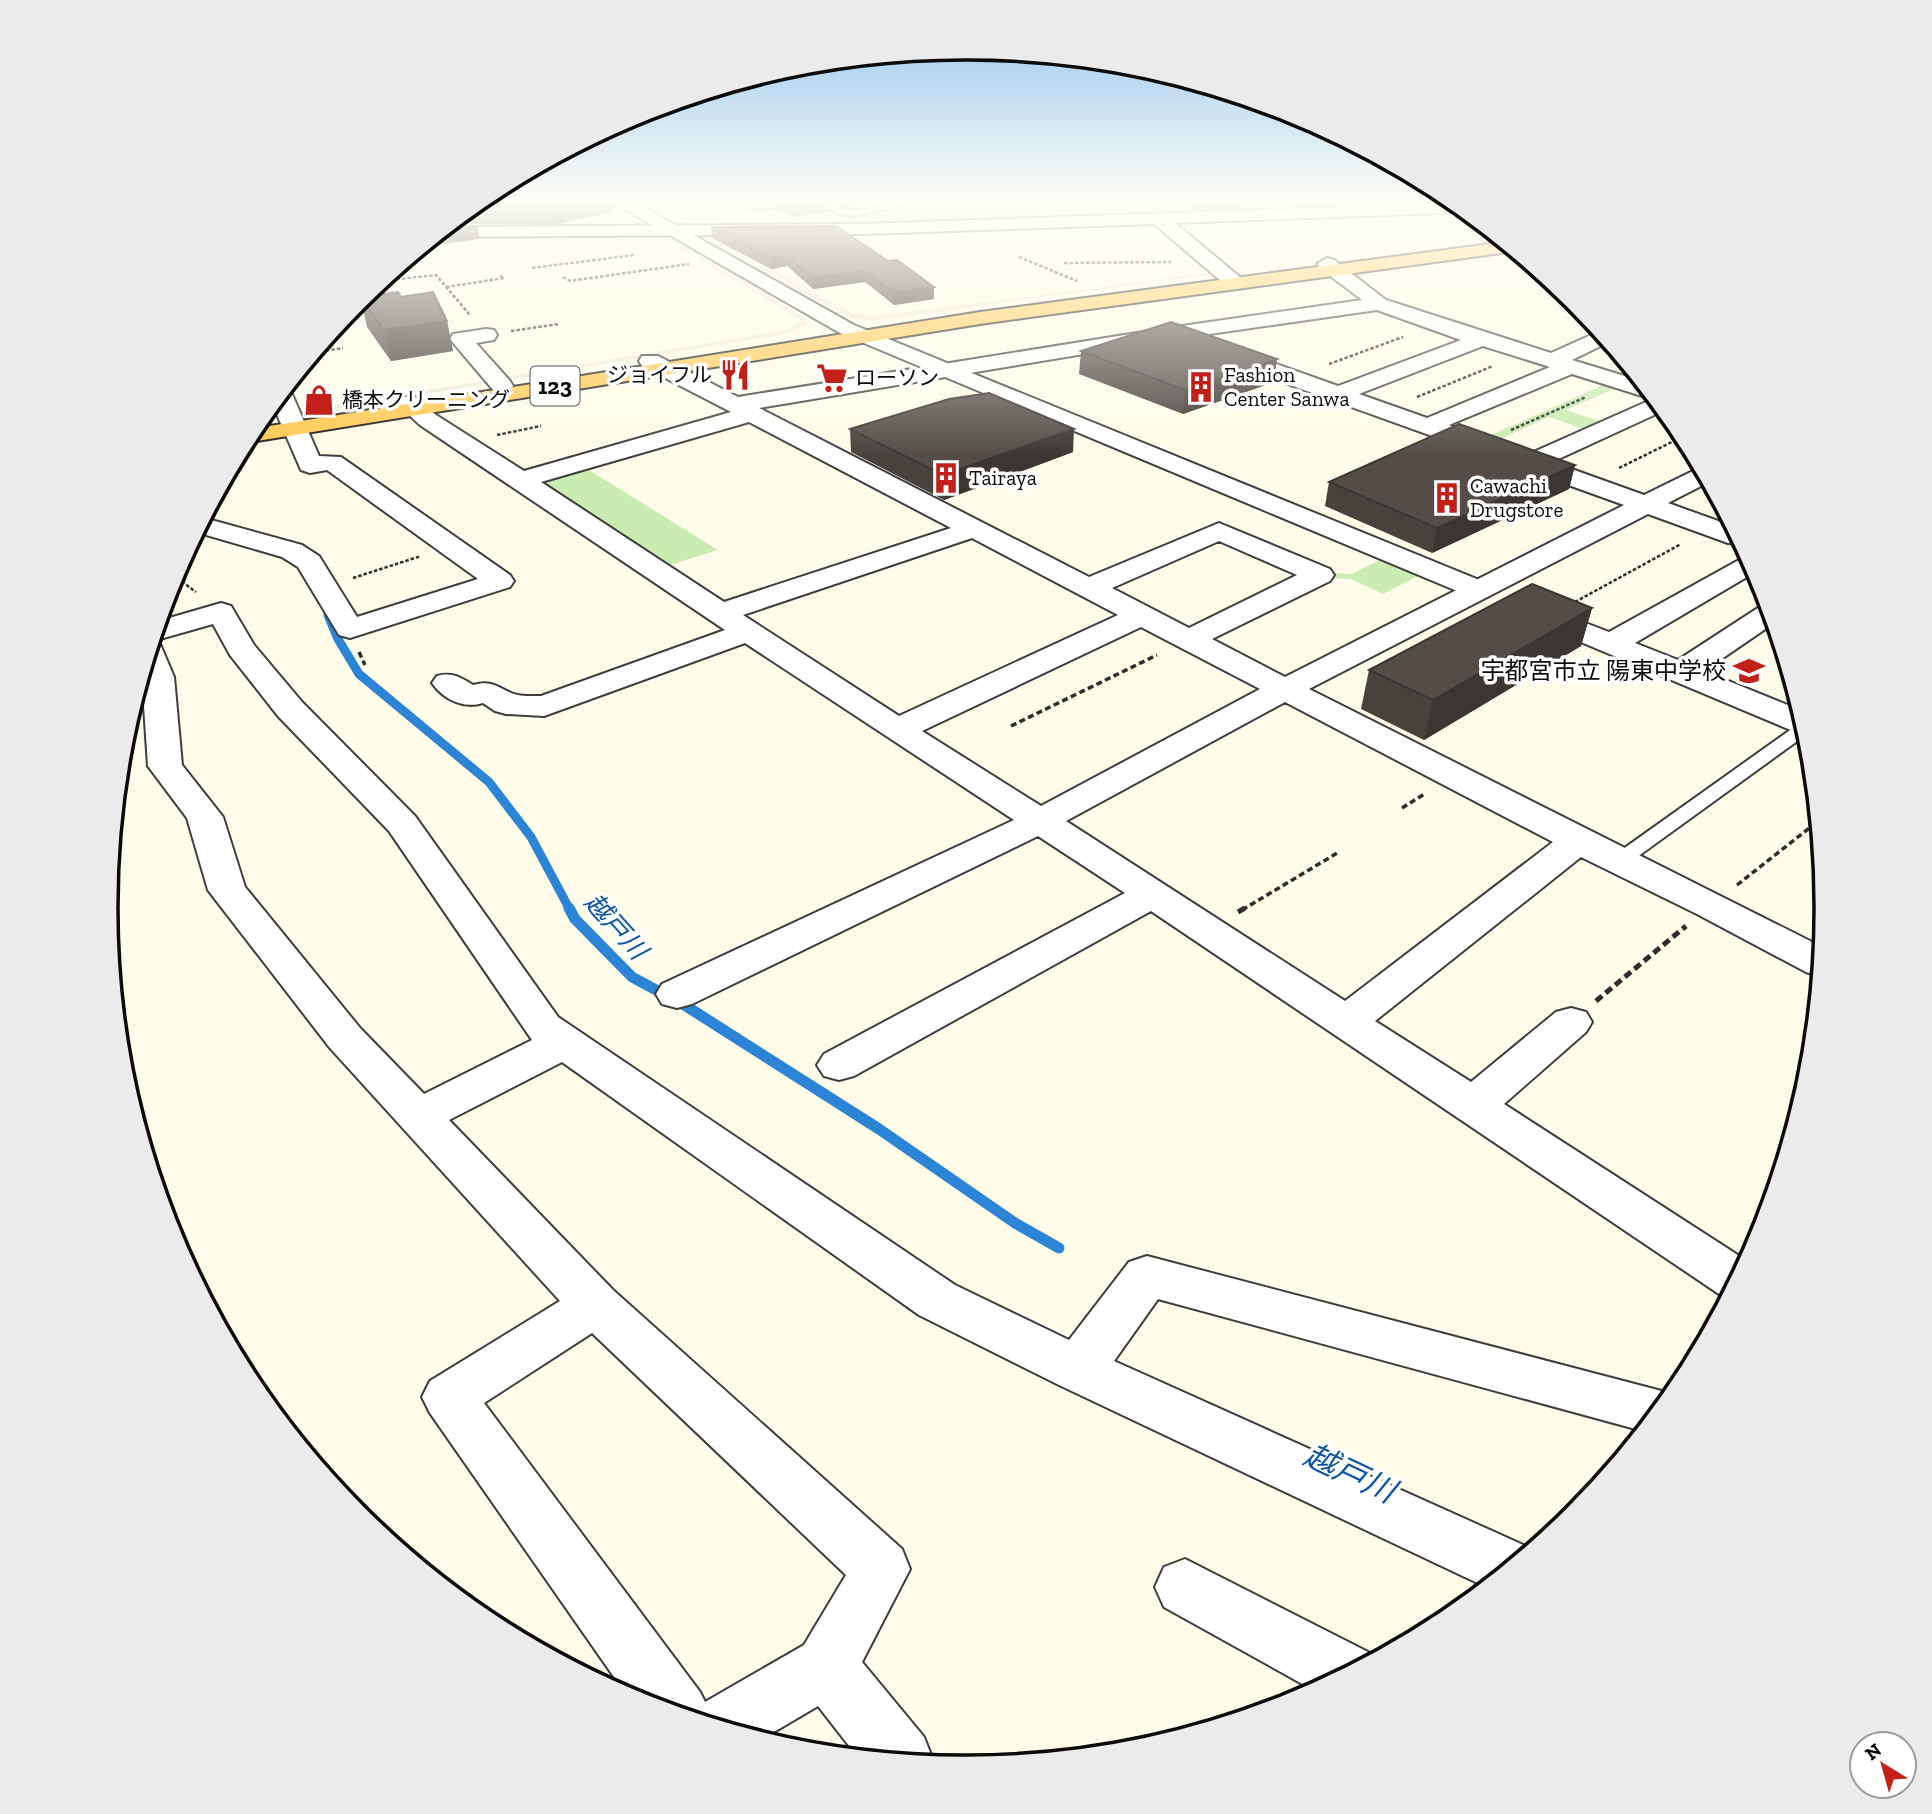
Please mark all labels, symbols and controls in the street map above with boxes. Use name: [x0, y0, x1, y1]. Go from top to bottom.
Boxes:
restaurant icon: ジョイフル: [718, 358, 752, 392]
supermarket icon: ローソン: [815, 361, 849, 395]
place label: ジョイフル: [607, 362, 712, 387]
place label: Fashion Center Sanwa: [1224, 362, 1350, 411]
place label: ローソン: [855, 365, 939, 390]
road number: 123: [530, 366, 580, 406]
building icon: Fashion Center Sanwa: [1184, 370, 1218, 404]
shop icon: 橋本クリーニング: [302, 383, 336, 417]
place label: 橋本クリーニング: [342, 387, 510, 412]
building icon: Tairaya: [929, 461, 963, 495]
place label: Tairaya: [969, 465, 1037, 490]
place label: Cawachi Drugstore: [1470, 473, 1563, 522]
building icon: Cawachi Drugstore: [1430, 481, 1464, 515]
school or university icon: 宇都宮市立 陽東中学校: [1732, 654, 1766, 688]
place label: 宇都宮市立 陽東中学校: [1481, 656, 1726, 685]
water label: 越戸川: [578, 886, 656, 968]
water label: 越戸川: [1298, 1435, 1404, 1512]
north arrow: [1848, 1730, 1918, 1800]
text: N: [1860, 1738, 1886, 1765]

